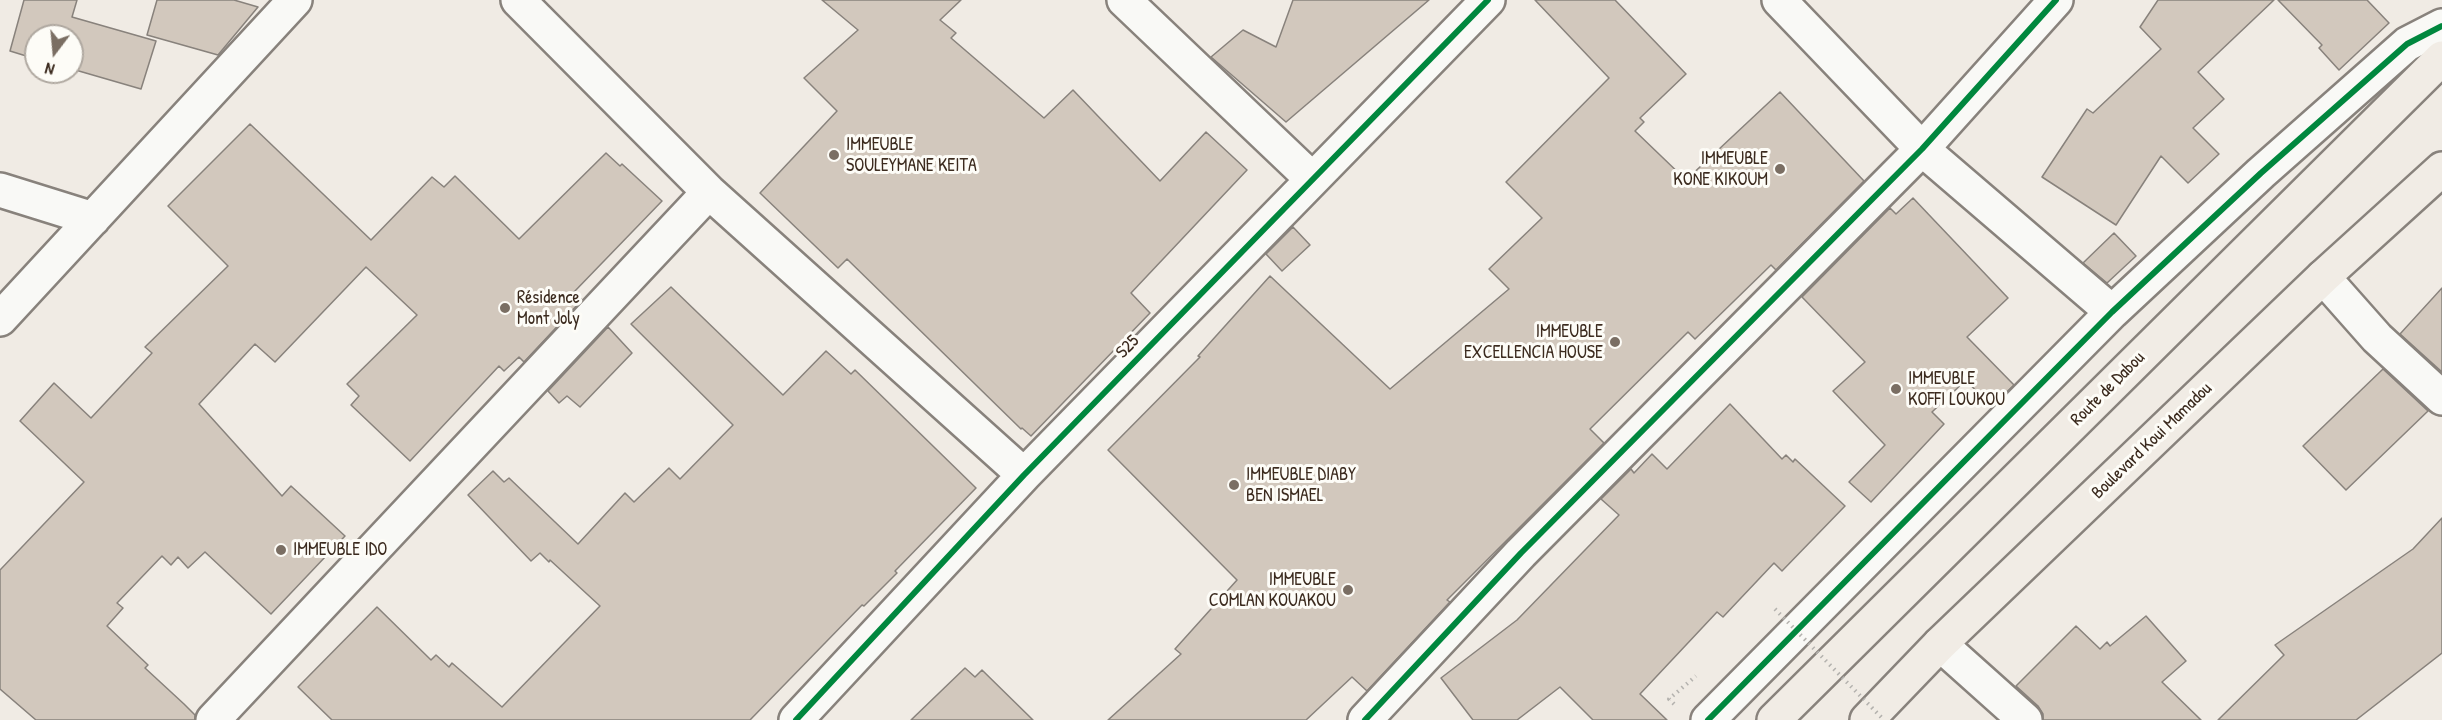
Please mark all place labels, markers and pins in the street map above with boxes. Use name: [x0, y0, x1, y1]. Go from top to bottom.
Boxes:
place label: IMMEUBLE SOULEYMANE KEITA: [846, 134, 977, 176]
marker: IMMEUBLE SOULEYMANE KEITA: [827, 148, 841, 162]
place label: IMMEUBLE KONE KIKOUM: [1673, 148, 1768, 190]
marker: IMMEUBLE KONE KIKOUM: [1773, 162, 1787, 176]
place label: Résidence Mont Joly: [517, 287, 580, 330]
marker: Résidence Mont Joly: [498, 301, 512, 315]
place label: IMMEUBLE EXCELLENCIA HOUSE: [1464, 321, 1603, 364]
marker: IMMEUBLE EXCELLENCIA HOUSE: [1608, 335, 1622, 349]
place label: IMMEUBLE KOFFI LOUKOU: [1908, 368, 2005, 410]
marker: IMMEUBLE KOFFI LOUKOU: [1889, 382, 1903, 396]
place label: IMMEUBLE DIABY BEN ISMAEL: [1246, 464, 1356, 506]
marker: IMMEUBLE DIABY BEN ISMAEL: [1227, 478, 1241, 492]
place label: IMMEUBLE IDO: [293, 539, 387, 561]
marker: IMMEUBLE IDO: [274, 543, 288, 557]
place label: IMMEUBLE COMLAN KOUAKOU: [1209, 569, 1336, 612]
marker: IMMEUBLE COMLAN KOUAKOU: [1341, 583, 1355, 597]

